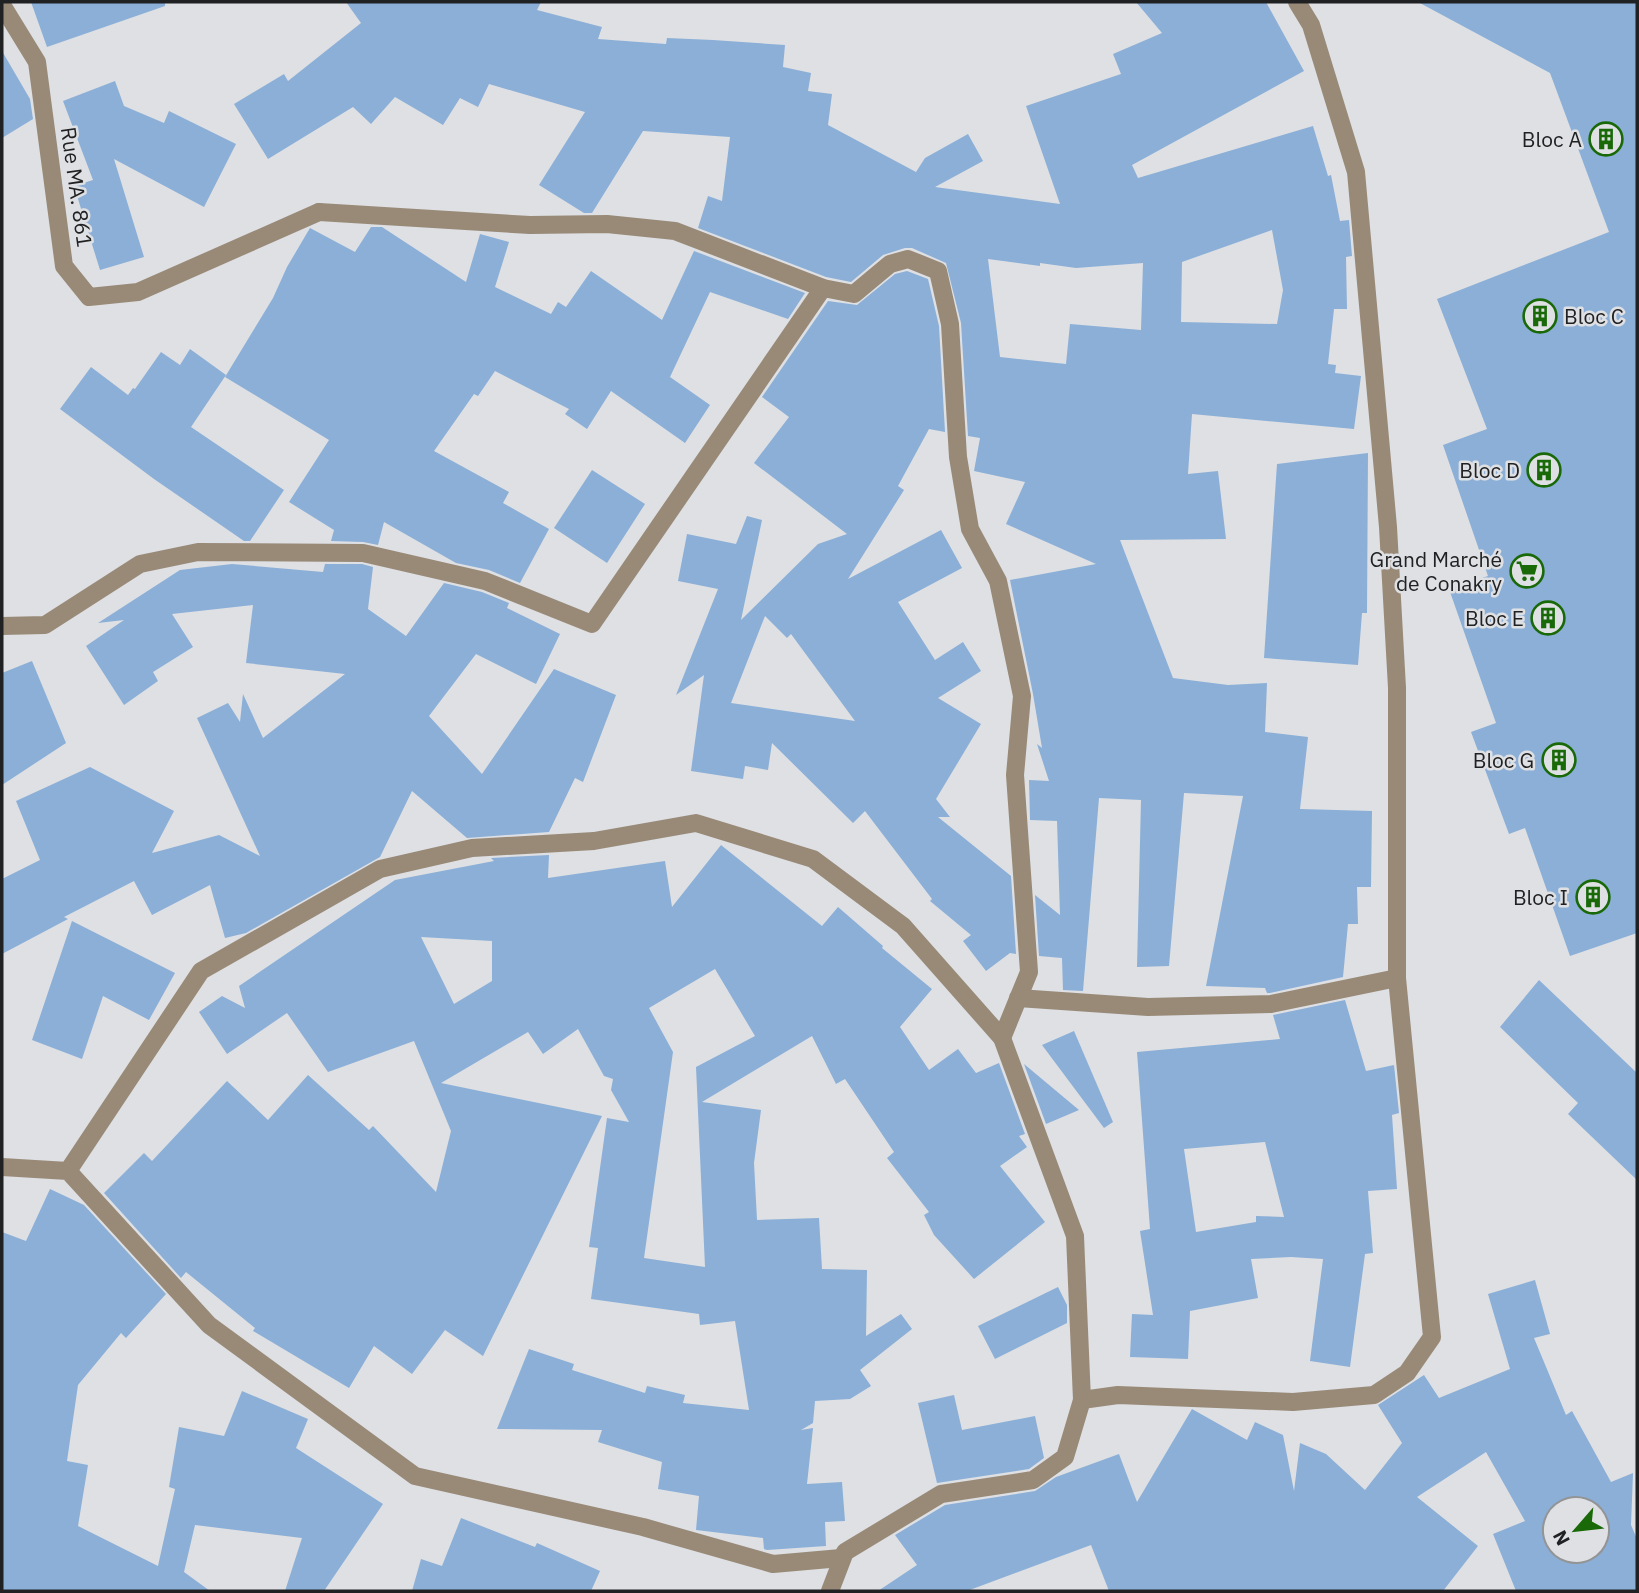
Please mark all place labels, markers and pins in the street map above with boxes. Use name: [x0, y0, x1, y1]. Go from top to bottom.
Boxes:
building icon: Bloc A: [1587, 120, 1625, 158]
place label: Bloc A: [1522, 125, 1582, 153]
building icon: Bloc C: [1521, 297, 1559, 335]
place label: Bloc C: [1564, 302, 1624, 330]
building icon: Bloc D: [1525, 451, 1563, 489]
place label: Bloc D: [1459, 456, 1520, 484]
place label: Grand Marché de Conakry: [1370, 545, 1503, 597]
supermarket icon: Grand Marché de Conakry: [1508, 552, 1546, 590]
building icon: Bloc E: [1529, 599, 1567, 637]
place label: Bloc E: [1465, 604, 1524, 632]
building icon: Bloc G: [1540, 741, 1578, 779]
place label: Bloc G: [1473, 746, 1534, 774]
building icon: Bloc I: [1574, 878, 1612, 916]
place label: Bloc I: [1513, 883, 1568, 911]

